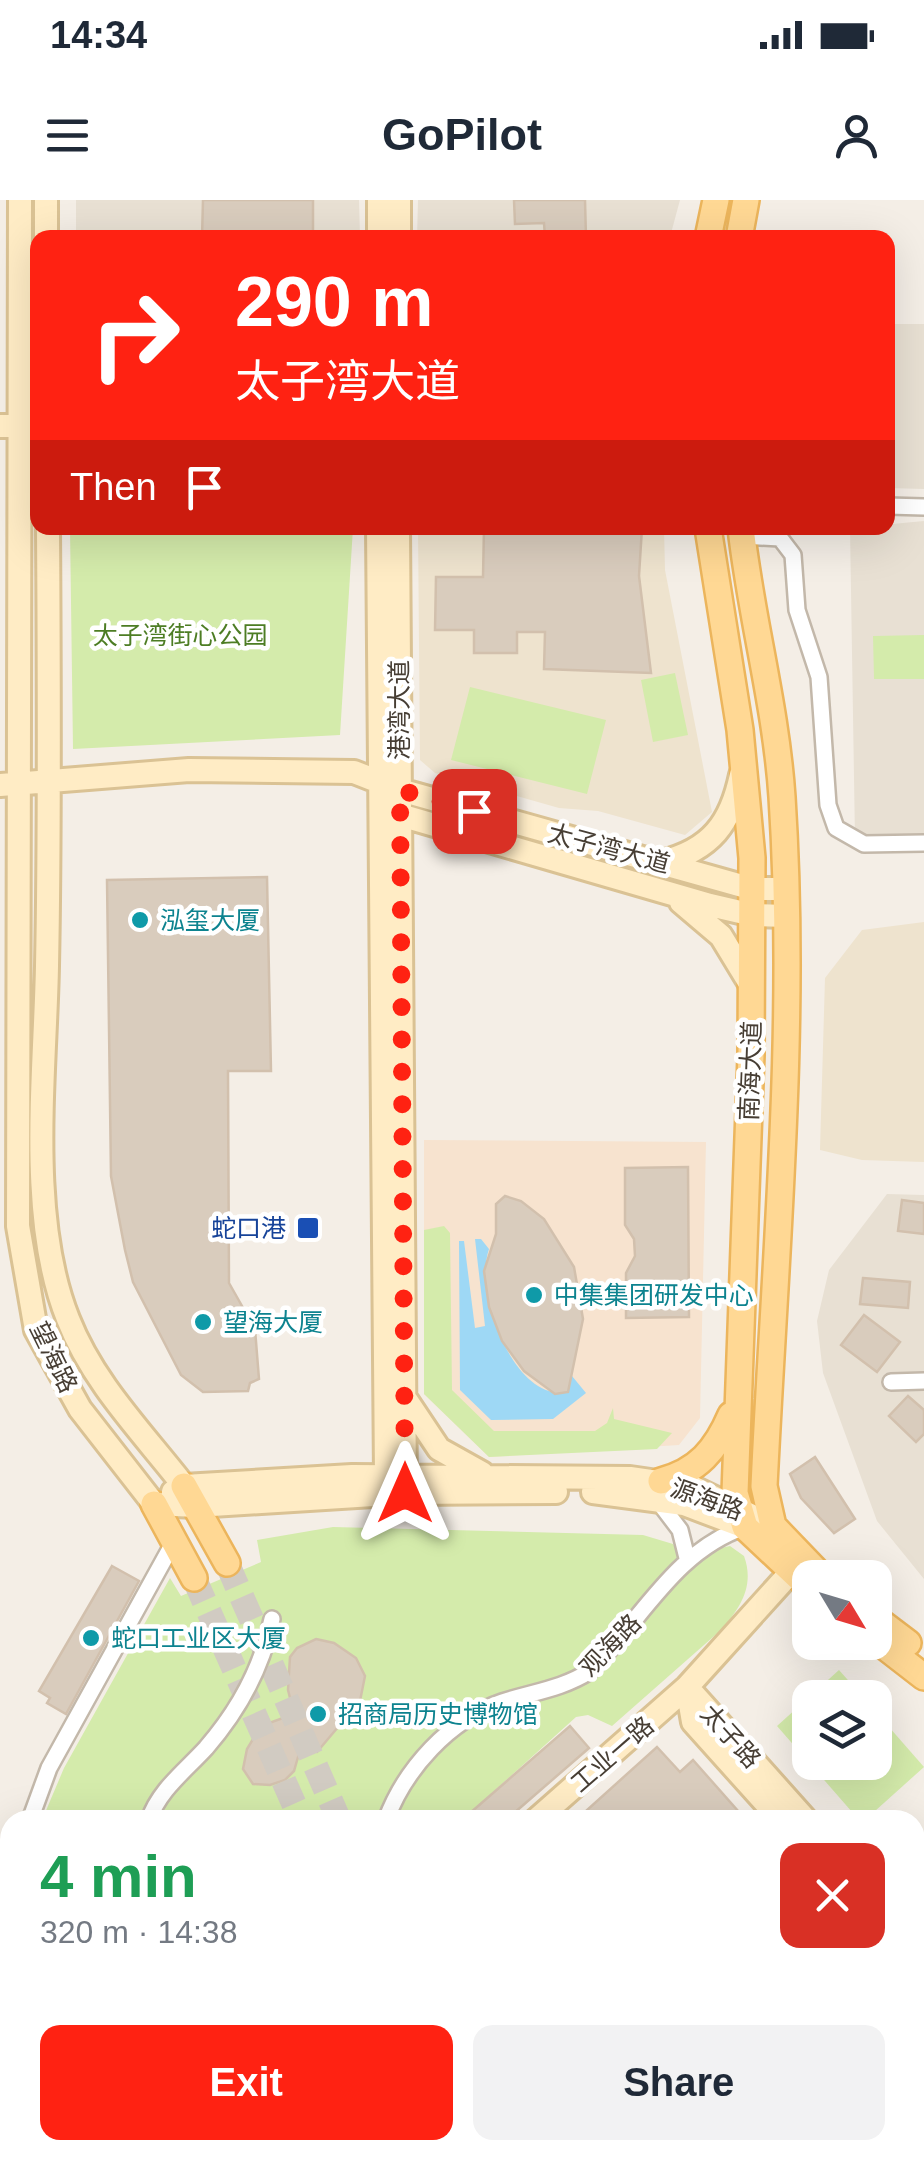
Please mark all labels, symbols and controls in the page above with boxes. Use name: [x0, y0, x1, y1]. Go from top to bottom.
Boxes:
text: 14:34: [50, 14, 147, 56]
icon: menu: [40, 108, 95, 163]
icon: person: [829, 108, 884, 163]
text: GoPilot: [382, 109, 542, 160]
text: 290 m: [235, 263, 433, 341]
icon: right: [70, 270, 200, 400]
text: 太子湾大道: [235, 356, 460, 407]
icon: arrive: [177, 460, 232, 515]
text: Then: [70, 466, 157, 508]
park label: 太子湾街心公园: [92, 621, 268, 649]
street label: 港湾大道: [385, 660, 413, 760]
pin: [432, 769, 517, 854]
icon: arrive: [447, 784, 502, 839]
street label: 太子湾大道: [545, 818, 673, 878]
place label: 泓玺大厦: [160, 906, 260, 934]
marker: 泓玺大厦: [129, 909, 151, 931]
street label: 南海大道: [734, 1021, 766, 1121]
place label: 蛇口港: [211, 1214, 286, 1242]
marker: 蛇口港: [295, 1215, 321, 1241]
place label: 中集集团研发中心: [554, 1281, 754, 1309]
marker: 中集集团研发中心: [523, 1284, 545, 1306]
place label: 望海大厦: [223, 1308, 323, 1336]
marker: 望海大厦: [192, 1311, 214, 1333]
street label: 望海路: [25, 1317, 83, 1397]
position arrow: [353, 1441, 457, 1545]
street label: 源海路: [667, 1473, 747, 1525]
north arrow: [792, 1560, 892, 1660]
map controls: [792, 1560, 892, 1780]
street label: 观海路: [574, 1608, 646, 1682]
place label: 蛇口工业区大厦: [111, 1624, 286, 1652]
marker: 蛇口工业区大厦: [80, 1627, 102, 1649]
button: layers: [792, 1680, 892, 1780]
street label: 太子路: [695, 1699, 767, 1773]
place label: 招商局历史博物馆: [338, 1700, 538, 1728]
marker: 招商局历史博物馆: [307, 1703, 329, 1725]
street label: 工业一路: [565, 1711, 659, 1797]
text: 4 min: [40, 1843, 197, 1910]
button: close: [780, 1843, 885, 1948]
text: 320 m · 14:38: [40, 1914, 237, 1950]
button: Exit: [40, 2025, 453, 2140]
button: Share: [473, 2025, 885, 2140]

